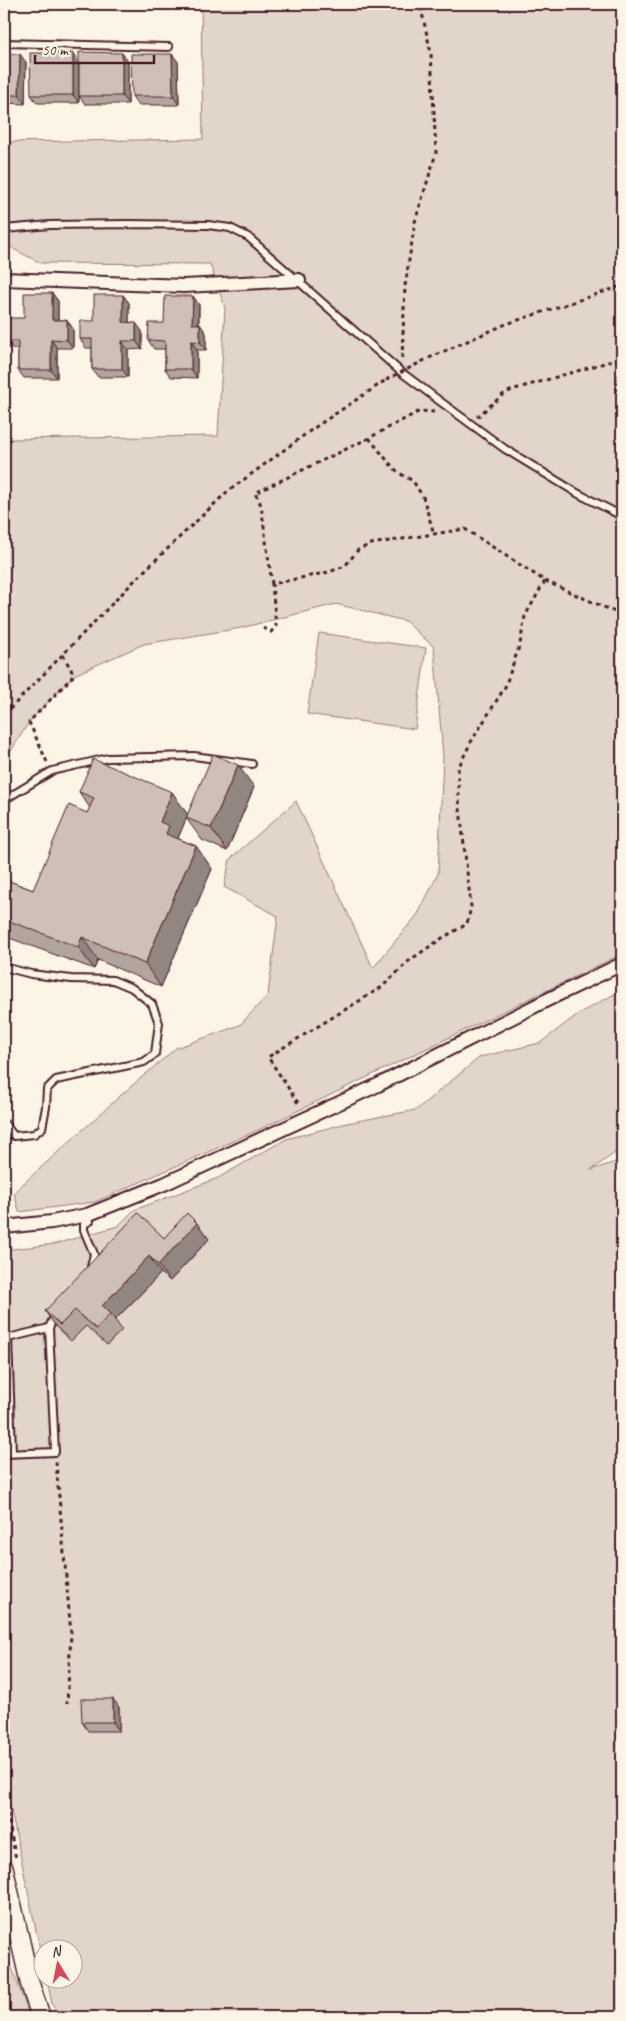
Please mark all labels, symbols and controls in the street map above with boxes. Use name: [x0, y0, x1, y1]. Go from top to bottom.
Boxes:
scale bar: [35, 32, 154, 64]
text: 50 m: [42, 41, 69, 60]
north arrow: [32, 1938, 82, 1988]
text: N: [50, 1942, 64, 1961]

